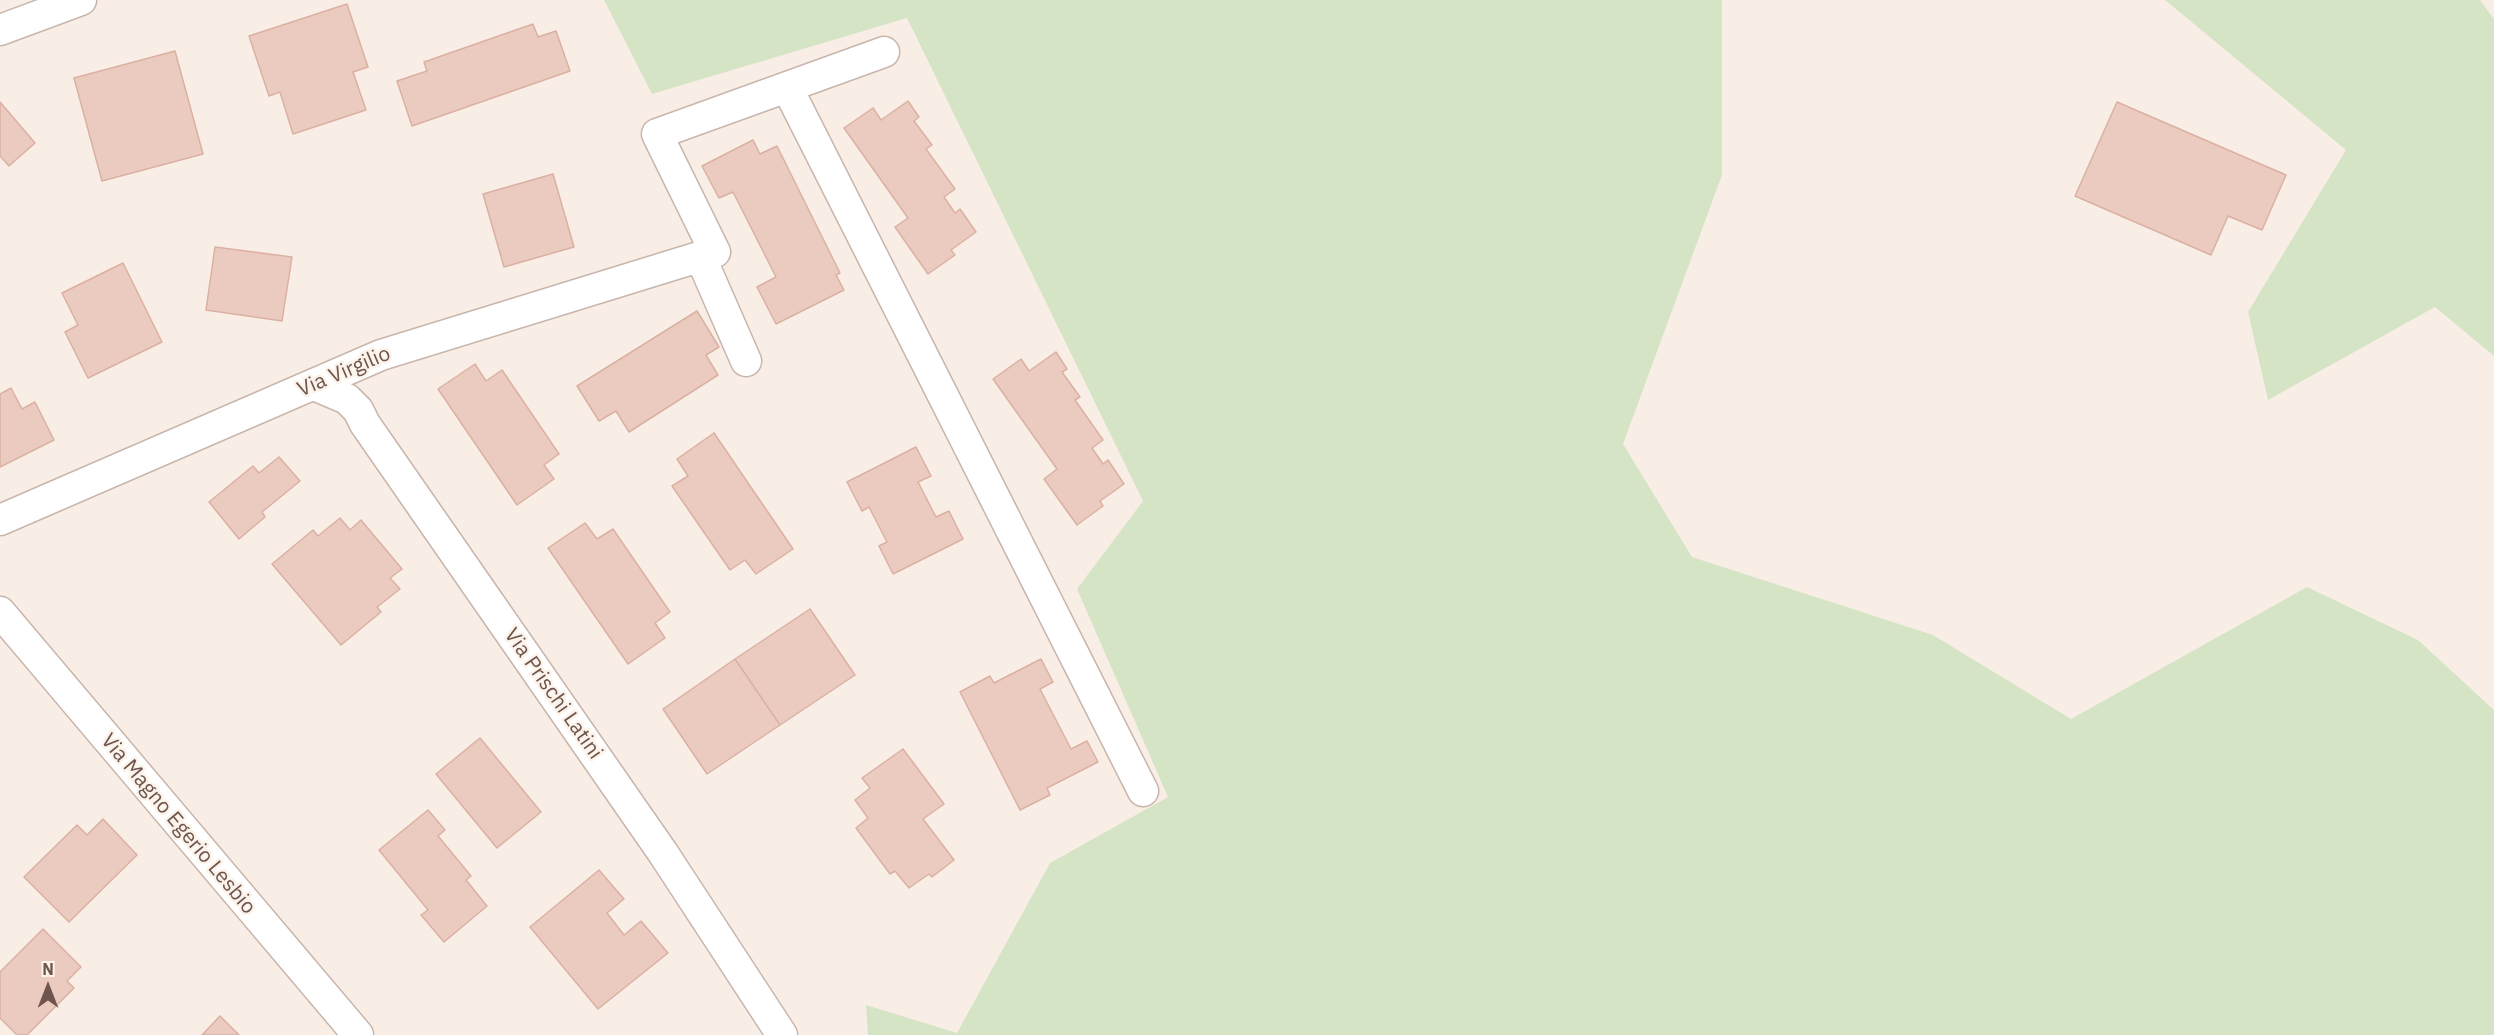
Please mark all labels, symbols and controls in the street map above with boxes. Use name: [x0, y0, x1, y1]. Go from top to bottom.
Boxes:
street label: Via Virgilio: [294, 341, 394, 403]
street label: Via Prischi Latini: [498, 624, 608, 764]
street label: Via Magno Egerio Lesbio: [95, 729, 261, 919]
north arrow: [18, 957, 78, 1017]
text: N: [42, 959, 54, 979]

